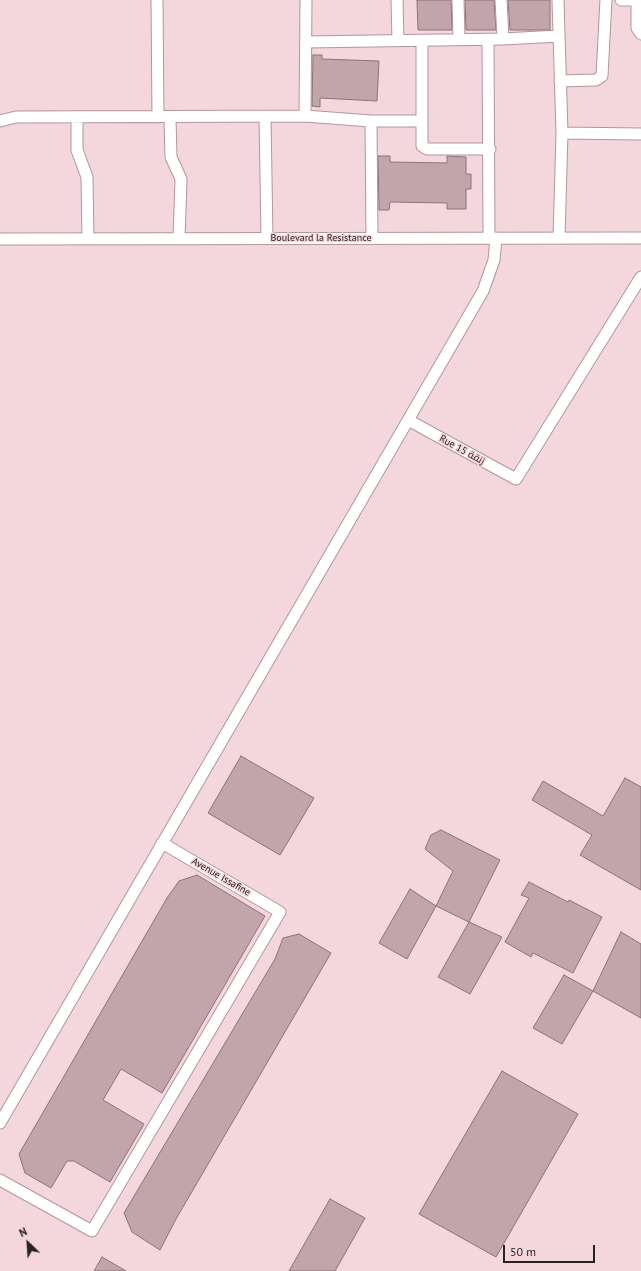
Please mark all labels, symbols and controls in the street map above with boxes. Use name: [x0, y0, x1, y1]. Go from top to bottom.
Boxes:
street label: Boulevard la Resistance: [271, 232, 371, 244]
street label: Rue 15 زنقة: [437, 433, 487, 467]
street label: Avenue Issafine: [189, 855, 253, 899]
north arrow: [8, 1223, 48, 1263]
text: N: [17, 1224, 29, 1240]
scale bar: [505, 1237, 597, 1263]
text: 50 m: [510, 1244, 536, 1259]

